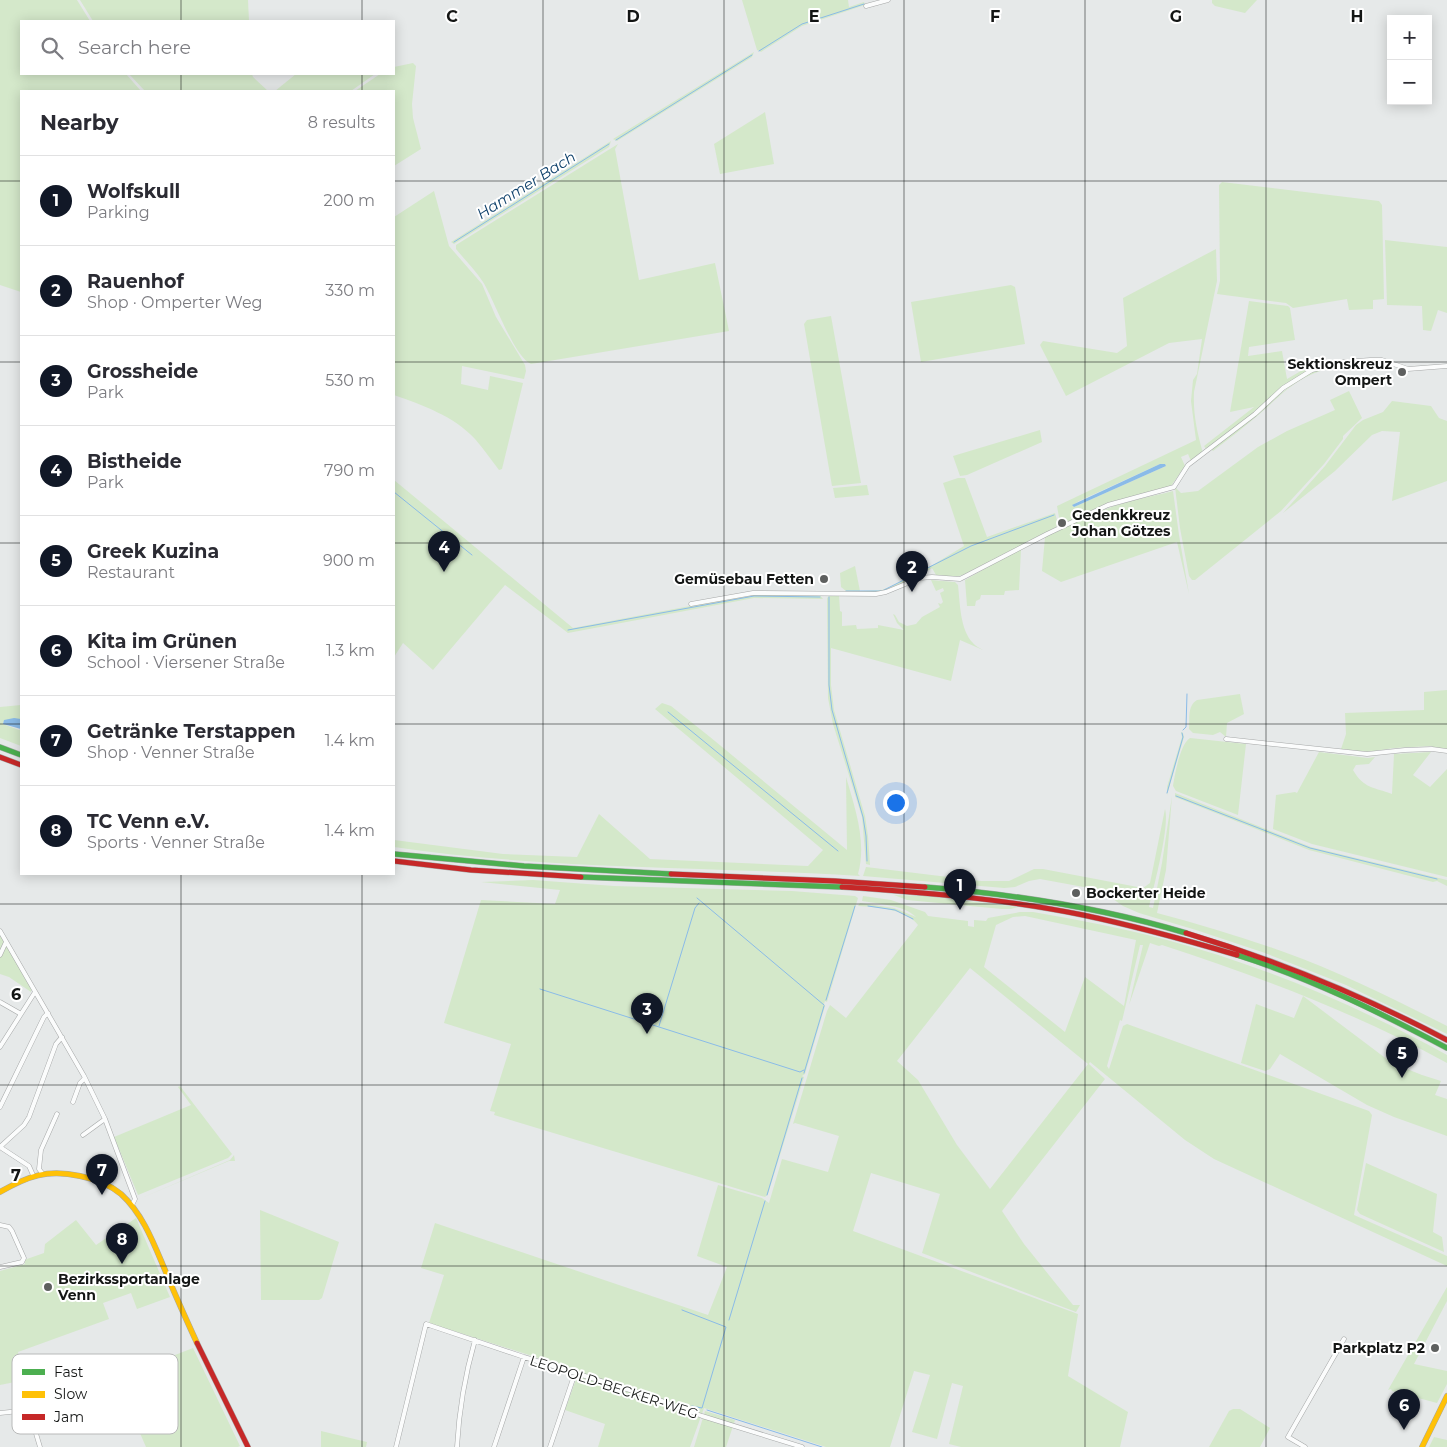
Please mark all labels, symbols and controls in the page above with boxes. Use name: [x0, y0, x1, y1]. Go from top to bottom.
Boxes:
text: C: [446, 7, 458, 26]
text: D: [626, 7, 640, 26]
text: E: [809, 7, 819, 26]
text: F: [990, 7, 1000, 26]
text: G: [1170, 7, 1182, 26]
text: H: [1351, 7, 1363, 26]
map controls: [1387, 15, 1432, 105]
button: +: [1387, 15, 1432, 60]
search box: [20, 20, 395, 75]
icon: search: [38, 34, 66, 62]
text: Search here: [78, 36, 191, 59]
button: −: [1387, 60, 1432, 105]
text: Nearby: [40, 110, 119, 135]
text: 8 results: [308, 113, 375, 132]
water label: Hammer Bach: [473, 147, 579, 223]
text: Wolfskull: [87, 180, 180, 203]
text: 1: [53, 191, 59, 210]
text: 200 m: [324, 191, 375, 210]
text: Parking: [87, 203, 150, 222]
text: Rauenhof: [87, 270, 184, 293]
text: 2: [51, 281, 61, 300]
text: 330 m: [325, 281, 375, 300]
text: Shop · Omperter Weg: [87, 293, 263, 312]
place label: Sektionskreuz Ompert: [1287, 355, 1392, 389]
text: Grossheide: [87, 360, 198, 383]
marker: Sektionskreuz Ompert: [1396, 366, 1408, 378]
text: 3: [51, 371, 61, 390]
text: 530 m: [325, 371, 375, 390]
text: Park: [87, 383, 124, 402]
text: Bistheide: [87, 450, 182, 473]
text: 4: [50, 461, 62, 480]
text: 790 m: [324, 461, 375, 480]
text: Park: [87, 473, 124, 492]
place label: Gedenkkreuz Johan Götzes: [1071, 506, 1171, 540]
marker: Gedenkkreuz Johan Götzes: [1056, 517, 1068, 529]
pin: 4: [428, 531, 460, 572]
text: Greek Kuzina: [87, 540, 219, 563]
text: 5: [51, 551, 61, 570]
text: 900 m: [323, 551, 375, 570]
pin: 2: [896, 551, 928, 592]
text: Restaurant: [87, 563, 175, 582]
place label: Gemüsebau Fetten: [674, 570, 814, 588]
marker: Gemüsebau Fetten: [818, 573, 830, 585]
text: Kita im Grünen: [87, 630, 237, 653]
text: 6: [51, 641, 61, 660]
text: 1.3 km: [326, 641, 375, 660]
text: School · Viersener Straße: [87, 653, 285, 672]
text: Getränke Terstappen: [87, 720, 296, 743]
text: 7: [51, 731, 61, 750]
text: 1.4 km: [325, 731, 375, 750]
text: Shop · Venner Straße: [87, 743, 255, 762]
your location: [883, 790, 909, 816]
text: TC Venn e.V.: [87, 810, 209, 833]
text: 8: [51, 821, 61, 840]
text: 1.4 km: [325, 821, 375, 840]
text: Sports · Venner Straße: [87, 833, 265, 852]
pin: 1: [944, 869, 976, 910]
place label: Bockerter Heide: [1086, 884, 1206, 902]
marker: Bockerter Heide: [1070, 887, 1082, 899]
text: 6: [11, 985, 21, 1004]
pin: 3: [631, 993, 663, 1034]
pin: 5: [1386, 1037, 1418, 1078]
pin: 7: [86, 1154, 118, 1195]
text: 7: [11, 1166, 21, 1185]
pin: 8: [106, 1223, 138, 1264]
place label: Bezirkssportanlage Venn: [57, 1270, 200, 1304]
marker: Bezirkssportanlage Venn: [42, 1281, 54, 1293]
place label: Parkplatz P2: [1333, 1339, 1425, 1357]
marker: Parkplatz P2: [1429, 1342, 1441, 1354]
street label: LEOPOLD-BECKER-WEG: [527, 1351, 701, 1423]
legend: [12, 1354, 178, 1434]
text: Fast: [54, 1363, 84, 1381]
text: Slow: [54, 1385, 88, 1403]
pin: 6: [1388, 1389, 1420, 1430]
text: Jam: [53, 1408, 84, 1426]

